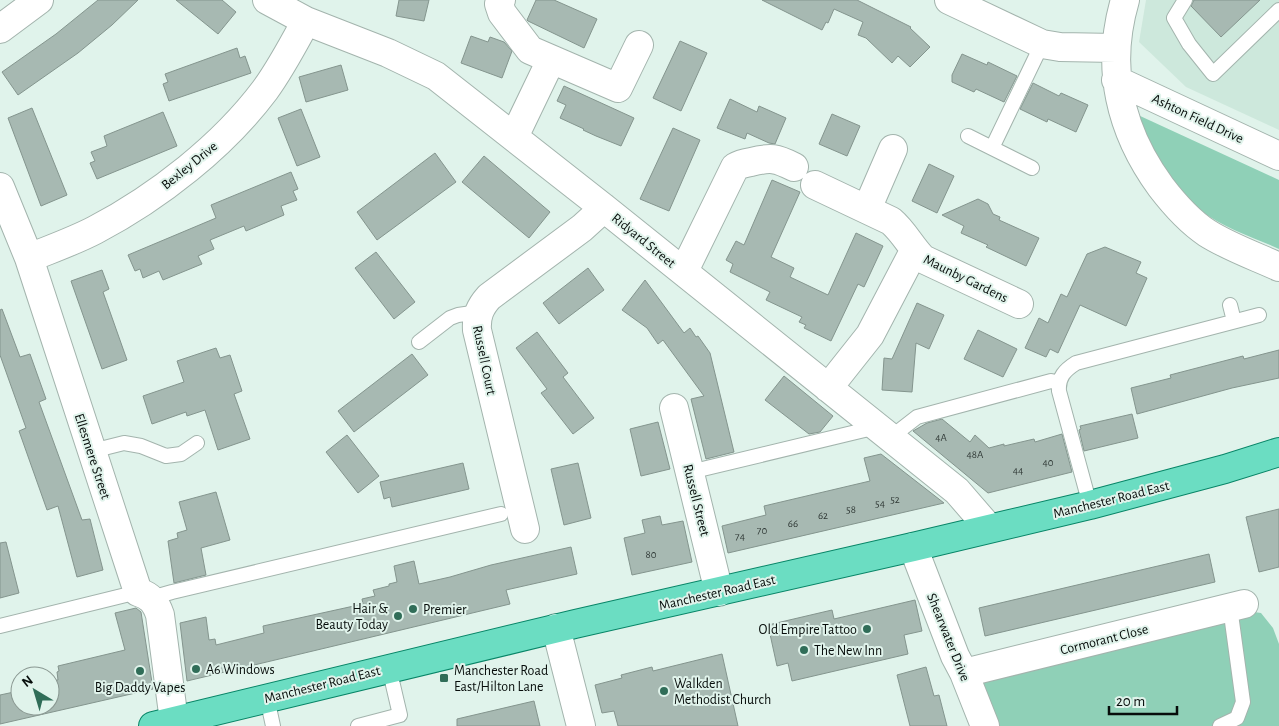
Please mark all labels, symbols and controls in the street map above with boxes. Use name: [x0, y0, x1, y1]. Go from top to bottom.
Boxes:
street label: Ashton Field Drive: [1150, 92, 1245, 146]
street label: Bexley Drive: [159, 139, 220, 192]
street label: Ridyard Street: [609, 211, 678, 271]
street label: Maunby Gardens: [921, 252, 1010, 305]
street label: Russell Court: [470, 324, 498, 397]
street label: Ellesmere Street: [72, 412, 113, 501]
house number: 4A: [935, 432, 947, 443]
house number: 48A: [967, 449, 984, 460]
house number: 40: [1042, 457, 1054, 468]
street label: Russell Street: [680, 463, 712, 538]
house number: 44: [1013, 465, 1023, 476]
street label: Manchester Road East: [1052, 479, 1171, 521]
house number: 52: [890, 494, 900, 505]
house number: 54: [875, 498, 885, 509]
house number: 58: [846, 504, 856, 515]
house number: 62: [818, 510, 828, 521]
house number: 66: [788, 518, 798, 529]
house number: 70: [757, 525, 767, 536]
house number: 74: [735, 531, 745, 542]
house number: 80: [645, 549, 657, 560]
street label: Manchester Road East: [658, 573, 777, 613]
street label: Shearwater Drive: [924, 591, 972, 683]
place label: Hair & Beauty Today: [315, 602, 388, 632]
marker: Premier: [407, 603, 419, 615]
place label: Premier: [423, 603, 467, 617]
marker: Hair & Beauty Today: [392, 610, 404, 622]
street label: Cormorant Close: [1059, 622, 1150, 658]
place label: Old Empire Tattoo: [759, 623, 857, 637]
marker: Old Empire Tattoo: [861, 623, 873, 635]
marker: The New Inn: [798, 644, 810, 656]
place label: The New Inn: [814, 644, 882, 658]
marker: A6 Windows: [190, 663, 202, 675]
place label: A6 Windows: [206, 663, 275, 677]
street label: Manchester Road East: [263, 664, 382, 706]
place label: Manchester Road East/Hilton Lane: [454, 664, 548, 694]
marker: Big Daddy Vapes: [134, 665, 146, 677]
north arrow: [10, 666, 60, 716]
marker: Manchester Road East/Hilton Lane: [438, 672, 450, 684]
text: N: [19, 673, 36, 690]
place label: Walkden Methodist Church: [674, 677, 771, 707]
place label: Big Daddy Vapes: [95, 681, 185, 695]
scale bar: [1109, 684, 1176, 716]
marker: Walkden Methodist Church: [658, 685, 670, 697]
text: 20 m: [1116, 694, 1145, 709]

